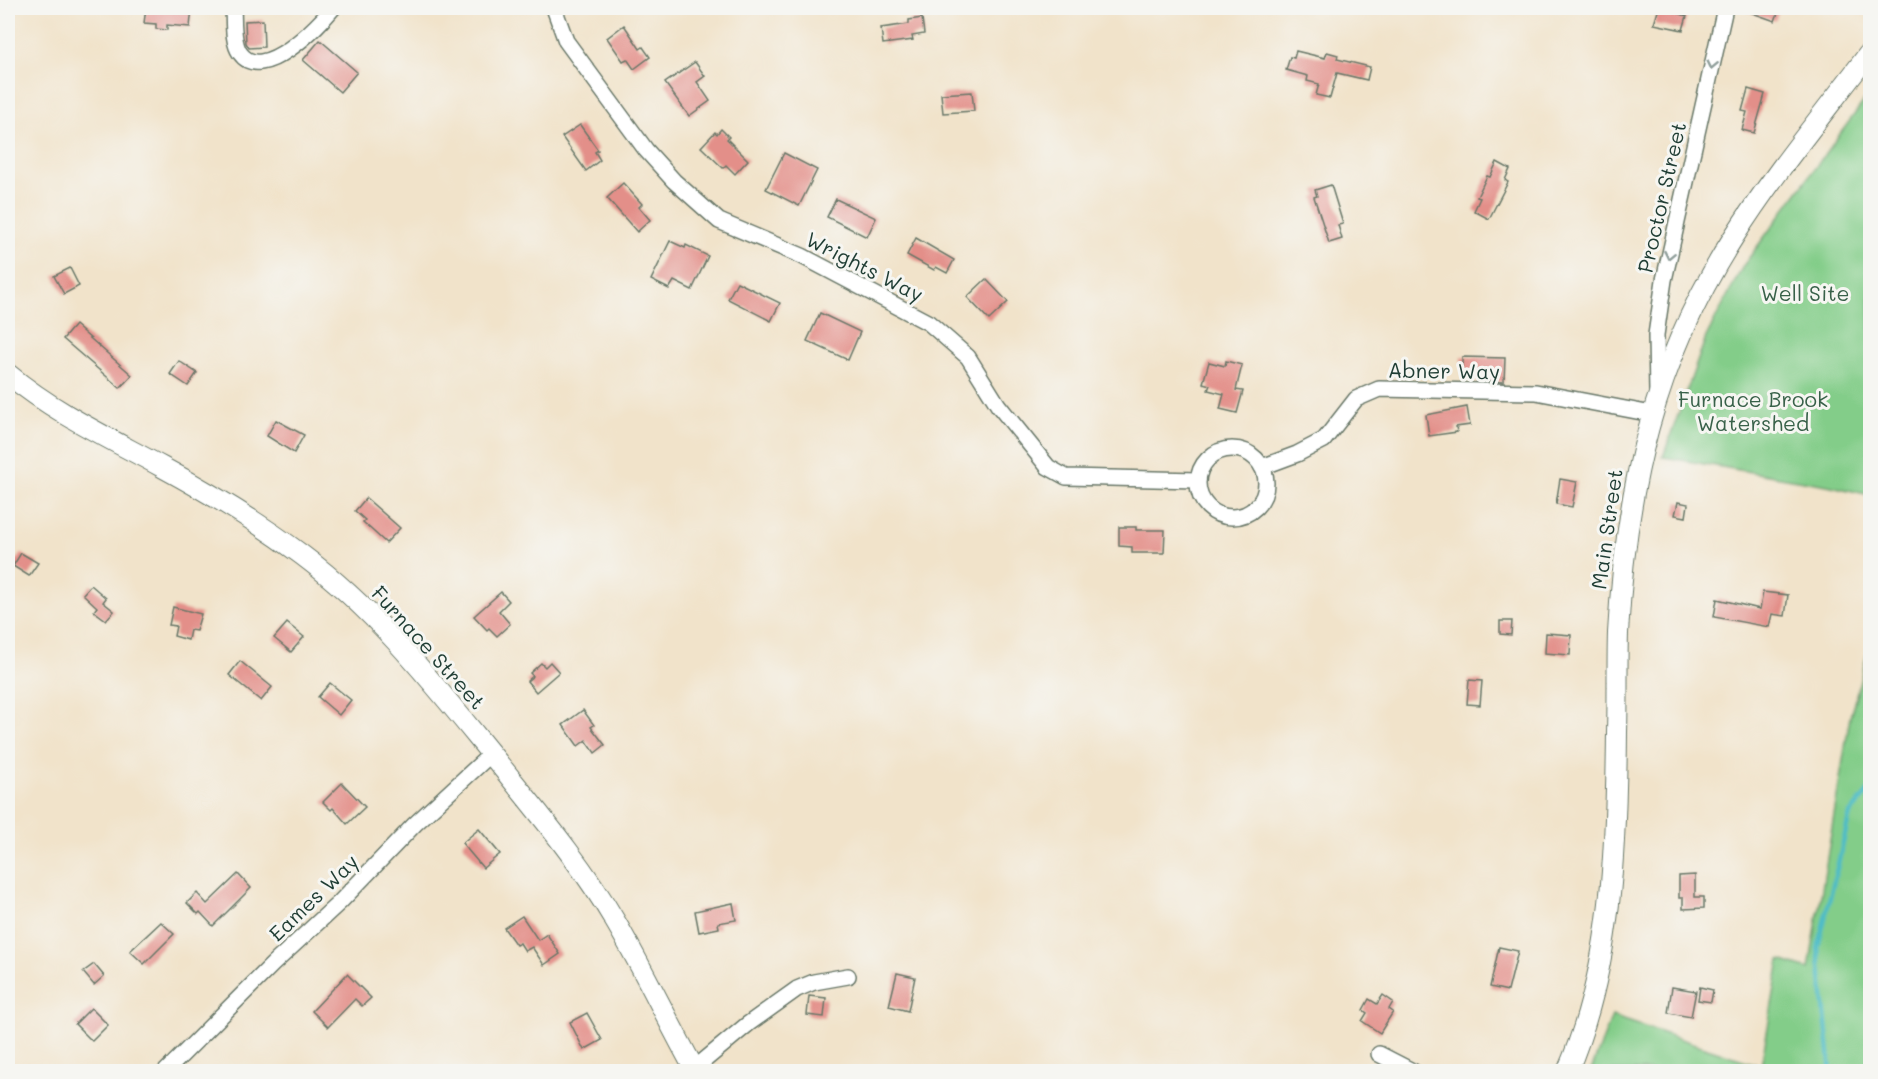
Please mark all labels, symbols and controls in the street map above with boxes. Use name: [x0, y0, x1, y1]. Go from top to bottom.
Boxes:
one-way arrow: [1707, 59, 1720, 69]
street label: Proctor Street: [1631, 119, 1691, 275]
street label: Wrights Way: [802, 225, 928, 307]
one-way arrow: [1663, 250, 1676, 260]
park label: Well Site: [1760, 279, 1850, 306]
street label: Abner Way: [1388, 356, 1500, 384]
park label: Furnace Brook Watershed: [1678, 385, 1828, 436]
street label: Main Street: [1584, 467, 1628, 591]
street label: Furnace Street: [366, 579, 492, 715]
street label: Eames Way: [263, 848, 363, 946]

